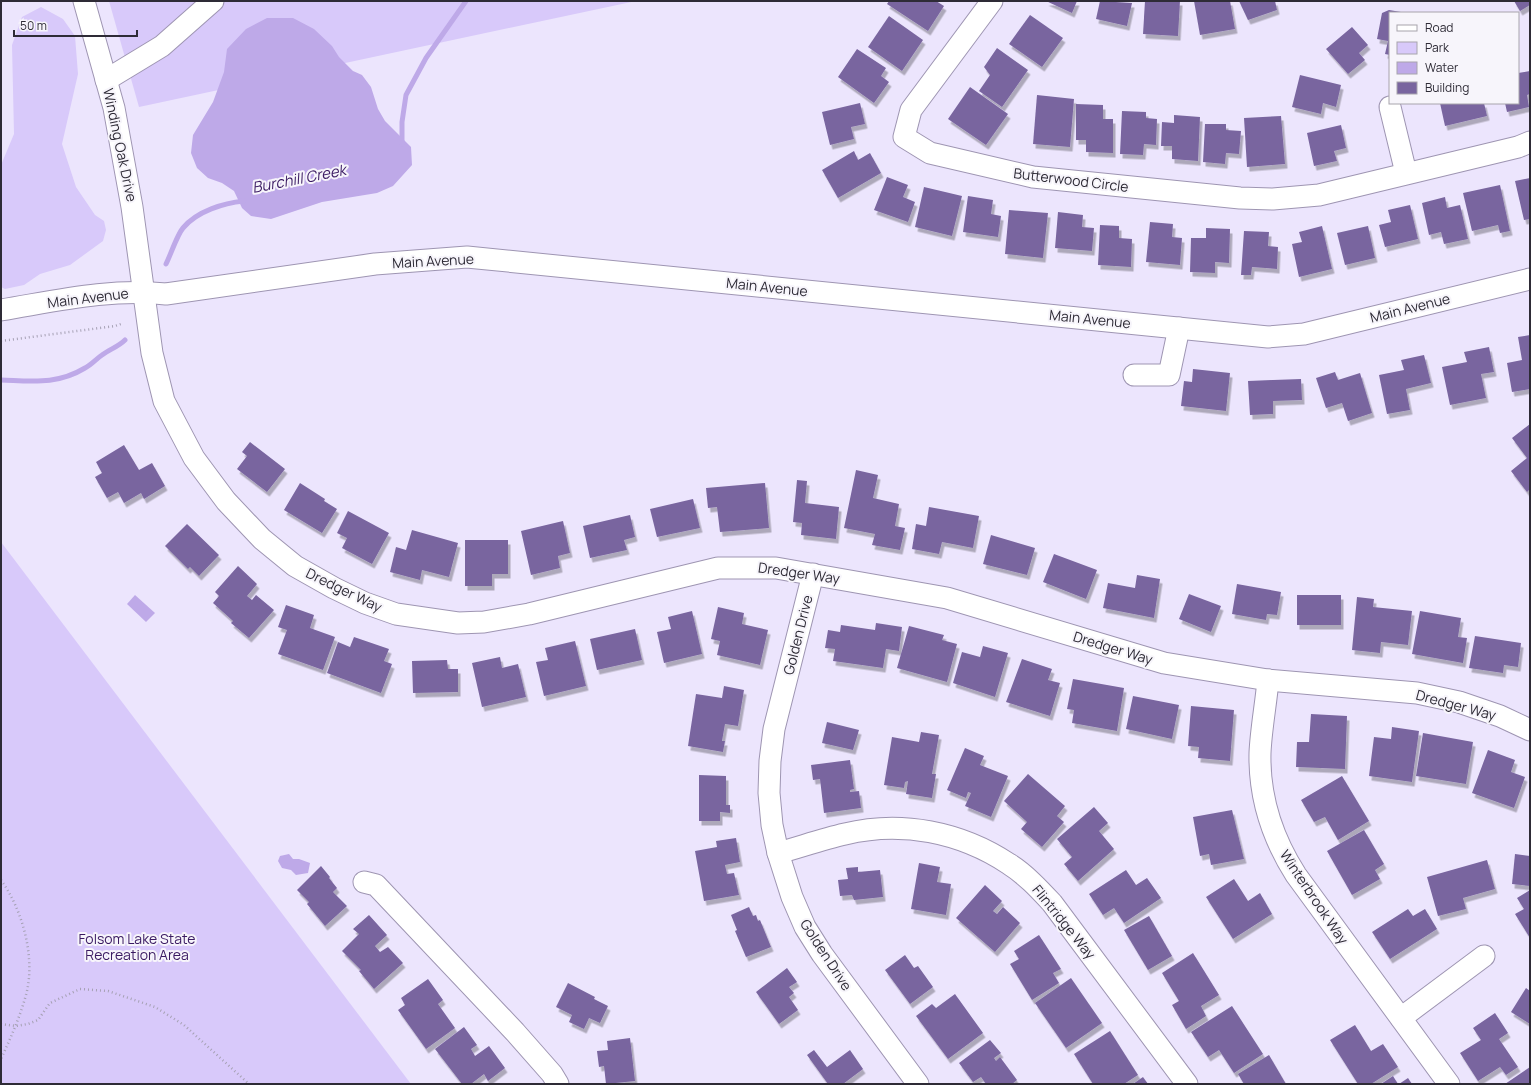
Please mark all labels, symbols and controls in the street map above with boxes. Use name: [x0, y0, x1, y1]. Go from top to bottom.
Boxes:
scale bar: [14, 12, 137, 38]
legend: [1389, 12, 1519, 104]
text: 50 m: [20, 17, 47, 34]
text: Road: [1425, 19, 1453, 36]
text: Park: [1425, 39, 1450, 56]
text: Water: [1425, 59, 1459, 76]
text: Building: [1425, 79, 1469, 96]
street label: Winding Oak Drive: [99, 86, 142, 203]
water label: Burchill Creek: [250, 159, 350, 198]
street label: Butterwood Circle: [1012, 163, 1130, 196]
street label: Main Avenue: [392, 249, 474, 272]
street label: Main Avenue: [725, 273, 809, 300]
street label: Main Avenue: [46, 283, 130, 312]
street label: Main Avenue: [1368, 288, 1452, 327]
street label: Main Avenue: [1048, 305, 1132, 332]
street label: Dredger Way: [757, 557, 842, 588]
street label: Dredger Way: [303, 563, 386, 616]
street label: Golden Drive: [778, 593, 817, 677]
street label: Dredger Way: [1071, 626, 1156, 669]
street label: Dredger Way: [1414, 685, 1499, 725]
street label: Winterbrook Way: [1276, 846, 1353, 948]
street label: Flintridge Way: [1028, 880, 1101, 963]
street label: Golden Drive: [796, 915, 857, 994]
park label: Folsom Lake State Recreation Area: [79, 929, 195, 964]

